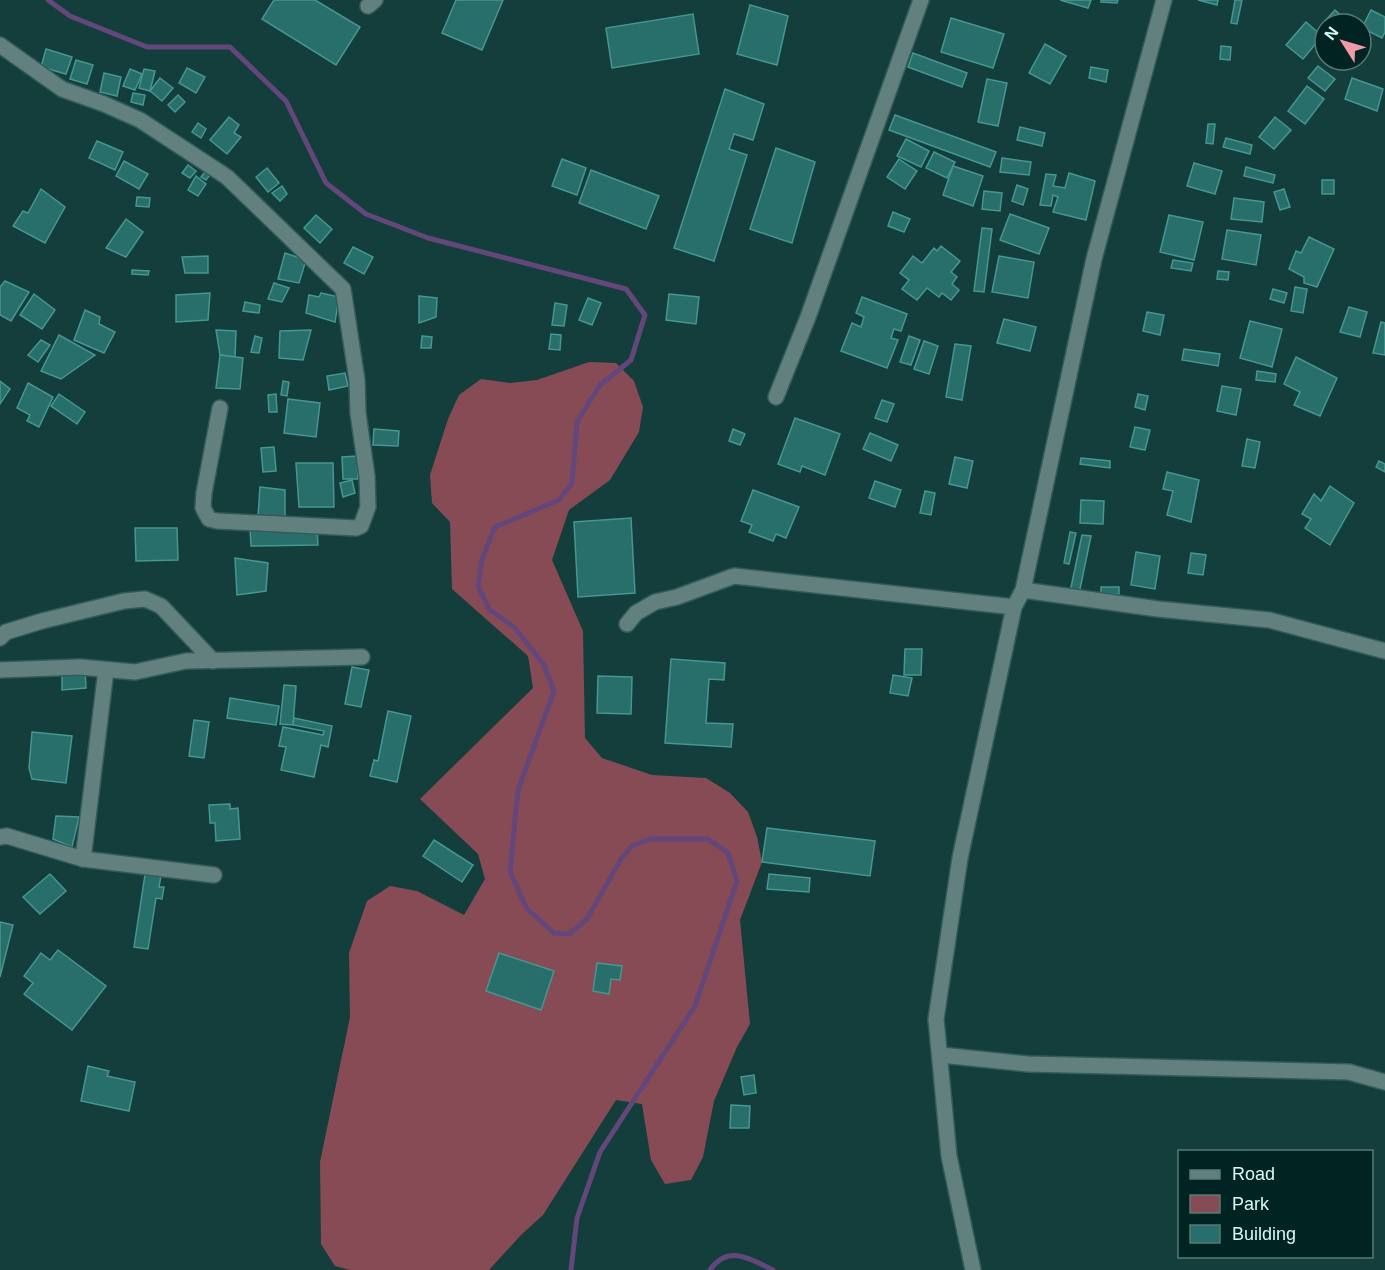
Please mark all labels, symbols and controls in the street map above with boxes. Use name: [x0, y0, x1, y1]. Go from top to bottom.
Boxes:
north arrow: [1313, 12, 1373, 72]
text: N: [1321, 24, 1342, 43]
legend: [1178, 1150, 1373, 1258]
text: Road: [1232, 1164, 1275, 1184]
text: Park: [1232, 1194, 1270, 1214]
text: Building: [1232, 1224, 1296, 1244]

